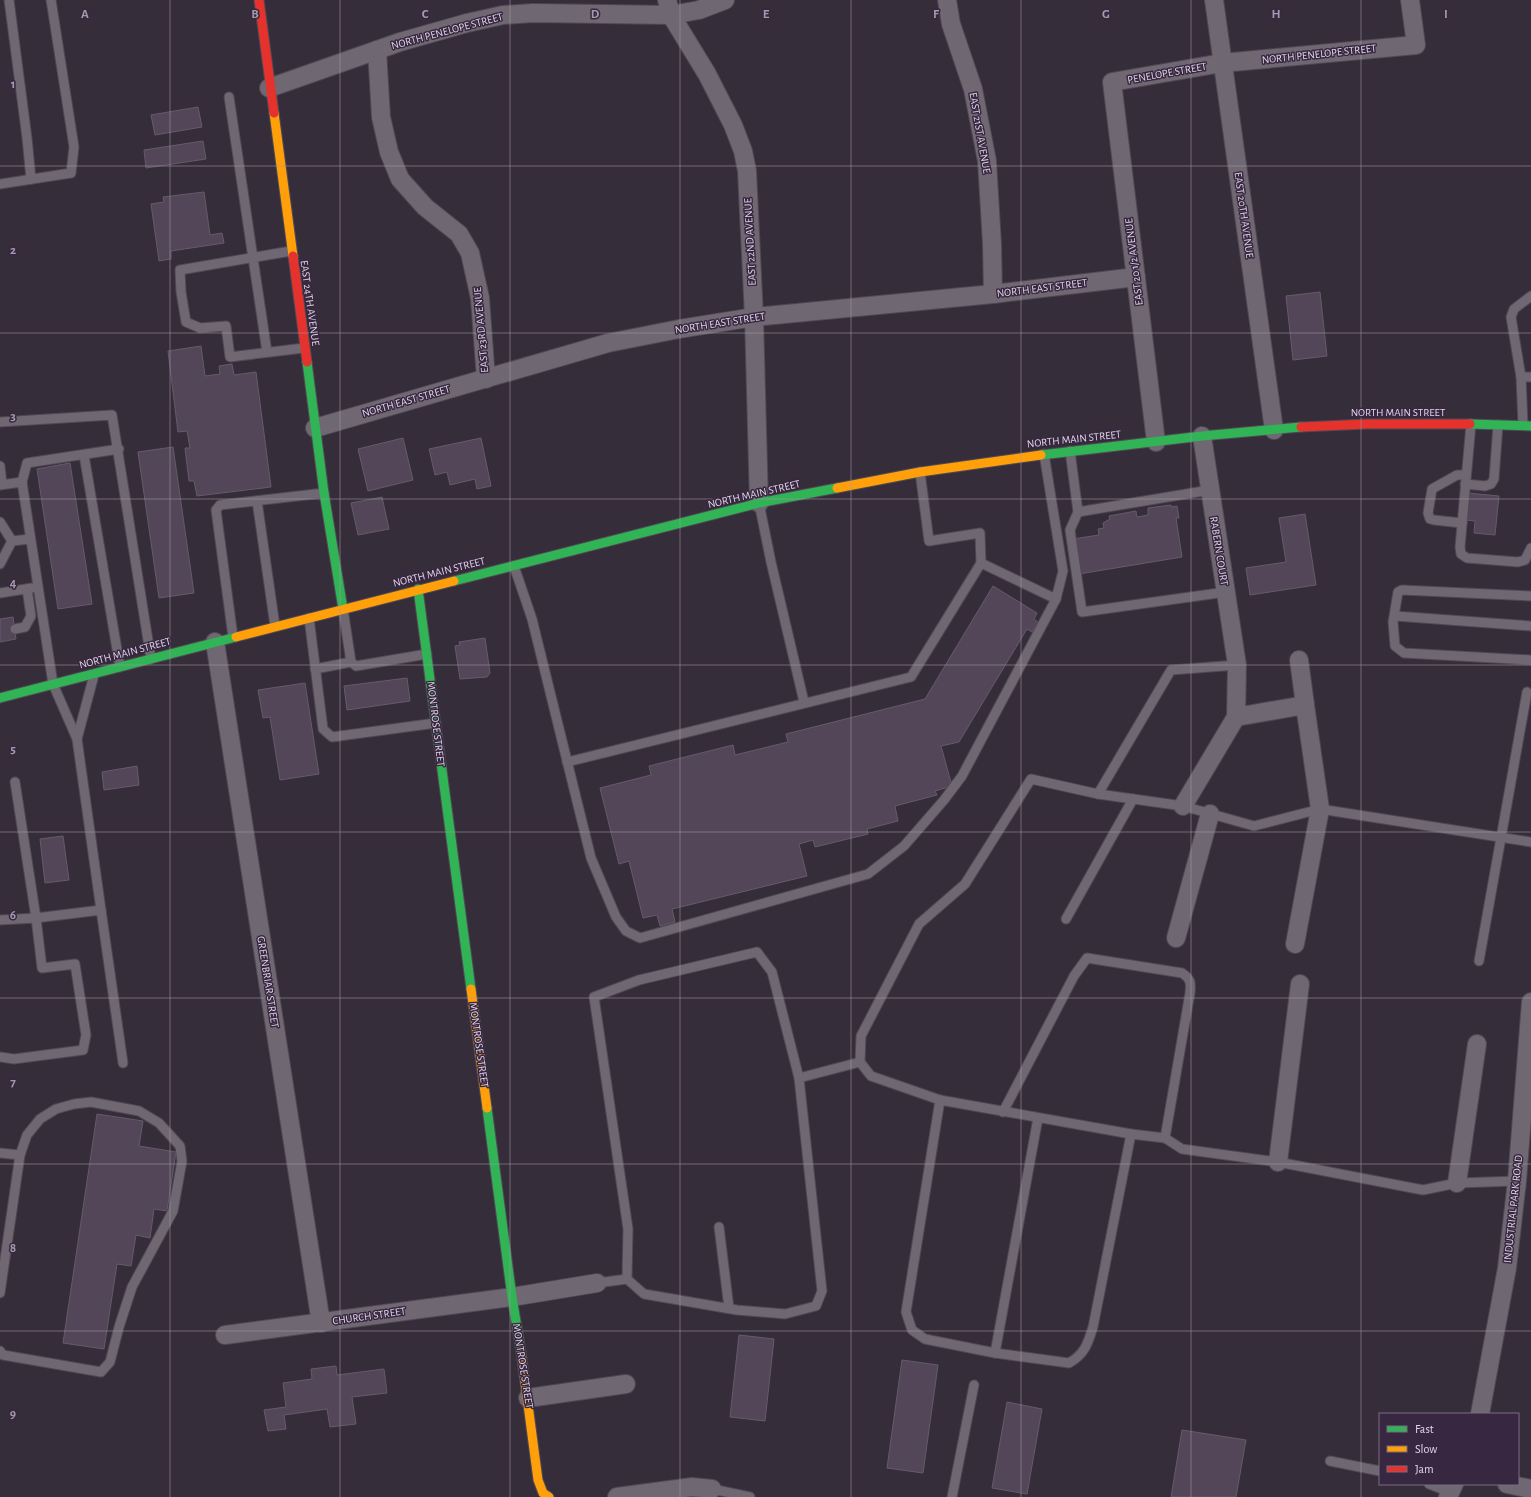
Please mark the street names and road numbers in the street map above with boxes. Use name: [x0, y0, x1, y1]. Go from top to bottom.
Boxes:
street label: NORTH PENELOPE STREET: [390, 11, 505, 51]
street label: NORTH PENELOPE STREET: [1261, 42, 1377, 65]
street label: PENELOPE STREET: [1126, 61, 1208, 85]
street label: EAST 21ST AVENUE: [967, 92, 993, 175]
street label: EAST 20TH AVENUE: [1233, 171, 1256, 259]
street label: EAST 22ND AVENUE: [742, 197, 758, 286]
street label: EAST 20 1/2 AVENUE: [1123, 217, 1145, 306]
street label: EAST 24TH AVENUE: [299, 260, 322, 347]
street label: NORTH EAST STREET: [996, 277, 1088, 299]
street label: EAST 23RD AVENUE: [472, 286, 490, 373]
street label: NORTH EAST STREET: [674, 310, 766, 336]
street label: NORTH EAST STREET: [361, 383, 452, 419]
street label: NORTH MAIN STREET: [1351, 407, 1446, 418]
street label: NORTH MAIN STREET: [1026, 429, 1122, 449]
street label: NORTH MAIN STREET: [707, 478, 802, 510]
street label: RABERN COURT: [1208, 516, 1230, 587]
street label: NORTH MAIN STREET: [392, 555, 487, 589]
street label: NORTH MAIN STREET: [78, 635, 173, 671]
street label: MONTROSE STREET: [425, 681, 447, 768]
street label: GREENBRIAR STREET: [255, 935, 281, 1029]
street label: MONTROSE STREET: [468, 1002, 491, 1089]
street label: INDUSTRIAL PARK ROAD: [1502, 1155, 1524, 1263]
street label: CHURCH STREET: [332, 1305, 407, 1327]
street label: MONTROSE STREET: [511, 1323, 535, 1410]

